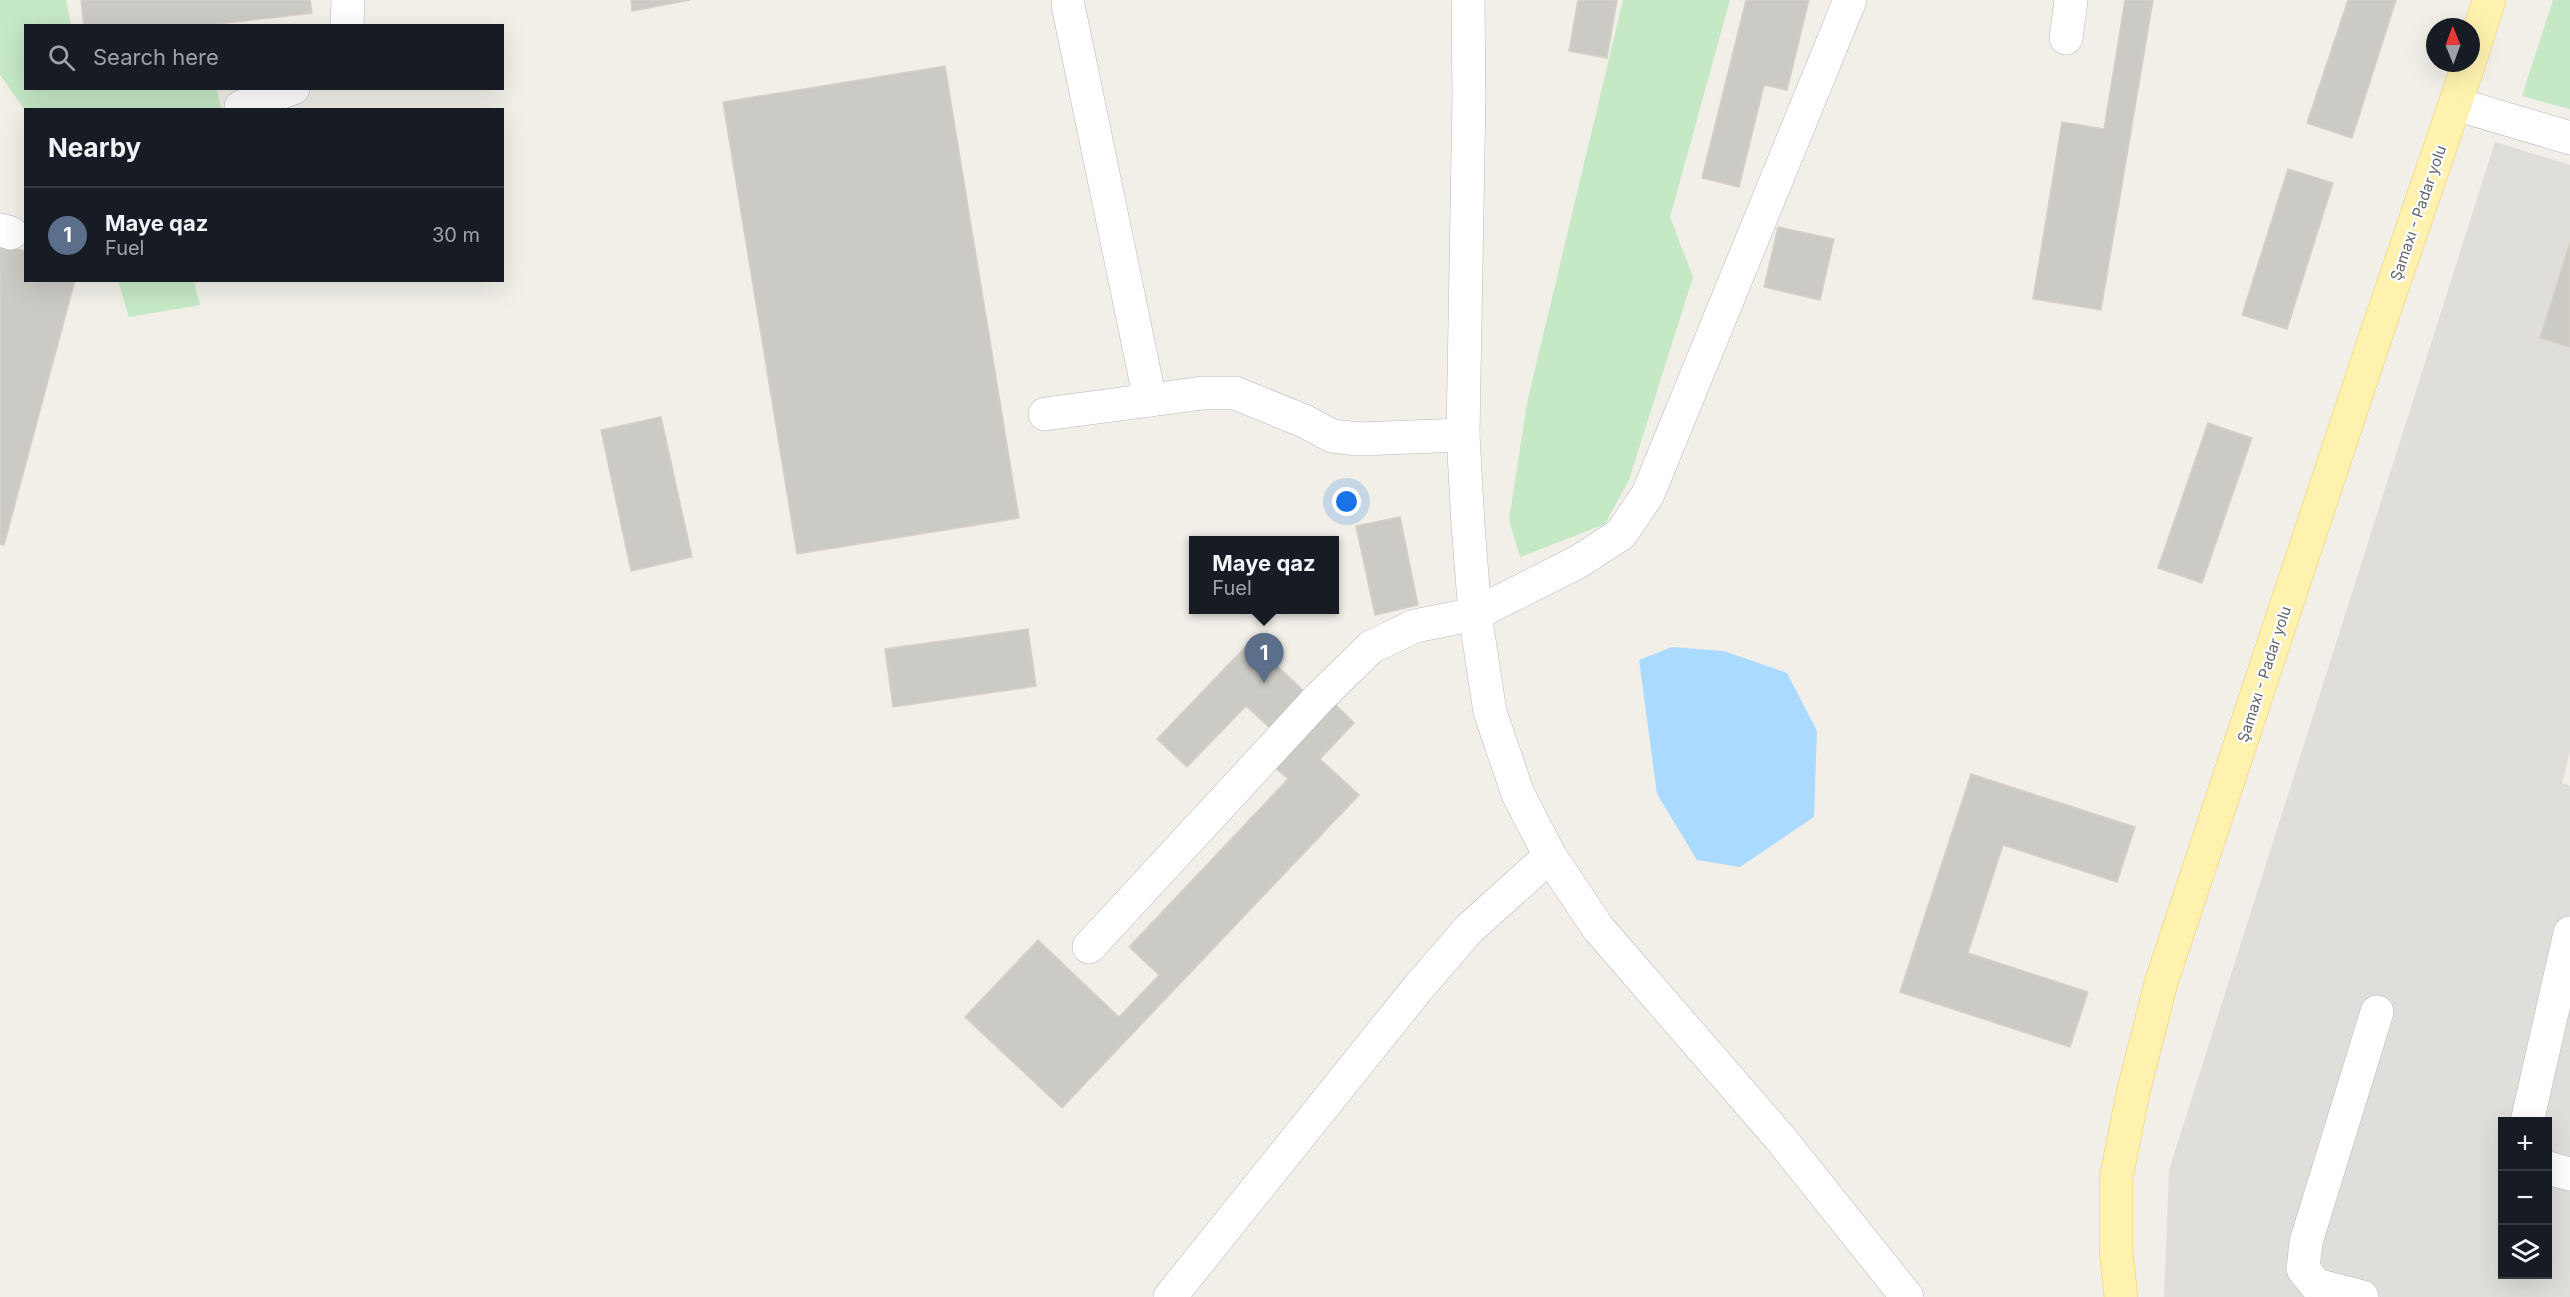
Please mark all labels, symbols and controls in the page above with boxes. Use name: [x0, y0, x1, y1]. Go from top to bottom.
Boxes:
north arrow: [2426, 18, 2480, 72]
search box: [24, 24, 504, 90]
icon: search: [45, 41, 78, 74]
text: Search here: [93, 44, 219, 70]
text: Nearby: [48, 132, 141, 163]
street label: Şamaxı - Padar yolu: [2386, 143, 2450, 283]
text: Maye qaz: [105, 210, 208, 236]
text: 1: [63, 223, 72, 247]
text: 30 m: [432, 223, 480, 247]
text: Fuel: [105, 236, 144, 260]
your location: [1332, 487, 1361, 516]
popup: [1189, 536, 1339, 614]
text: Maye qaz: [1212, 550, 1316, 576]
text: Fuel: [1212, 576, 1252, 600]
street label: Şamaxı - Padar yolu: [2233, 604, 2295, 744]
pin: 1: [1244, 634, 1284, 683]
map controls: [2498, 1117, 2552, 1279]
button: +: [2498, 1117, 2552, 1171]
button: −: [2498, 1171, 2552, 1225]
button: layers: [2498, 1225, 2552, 1279]

